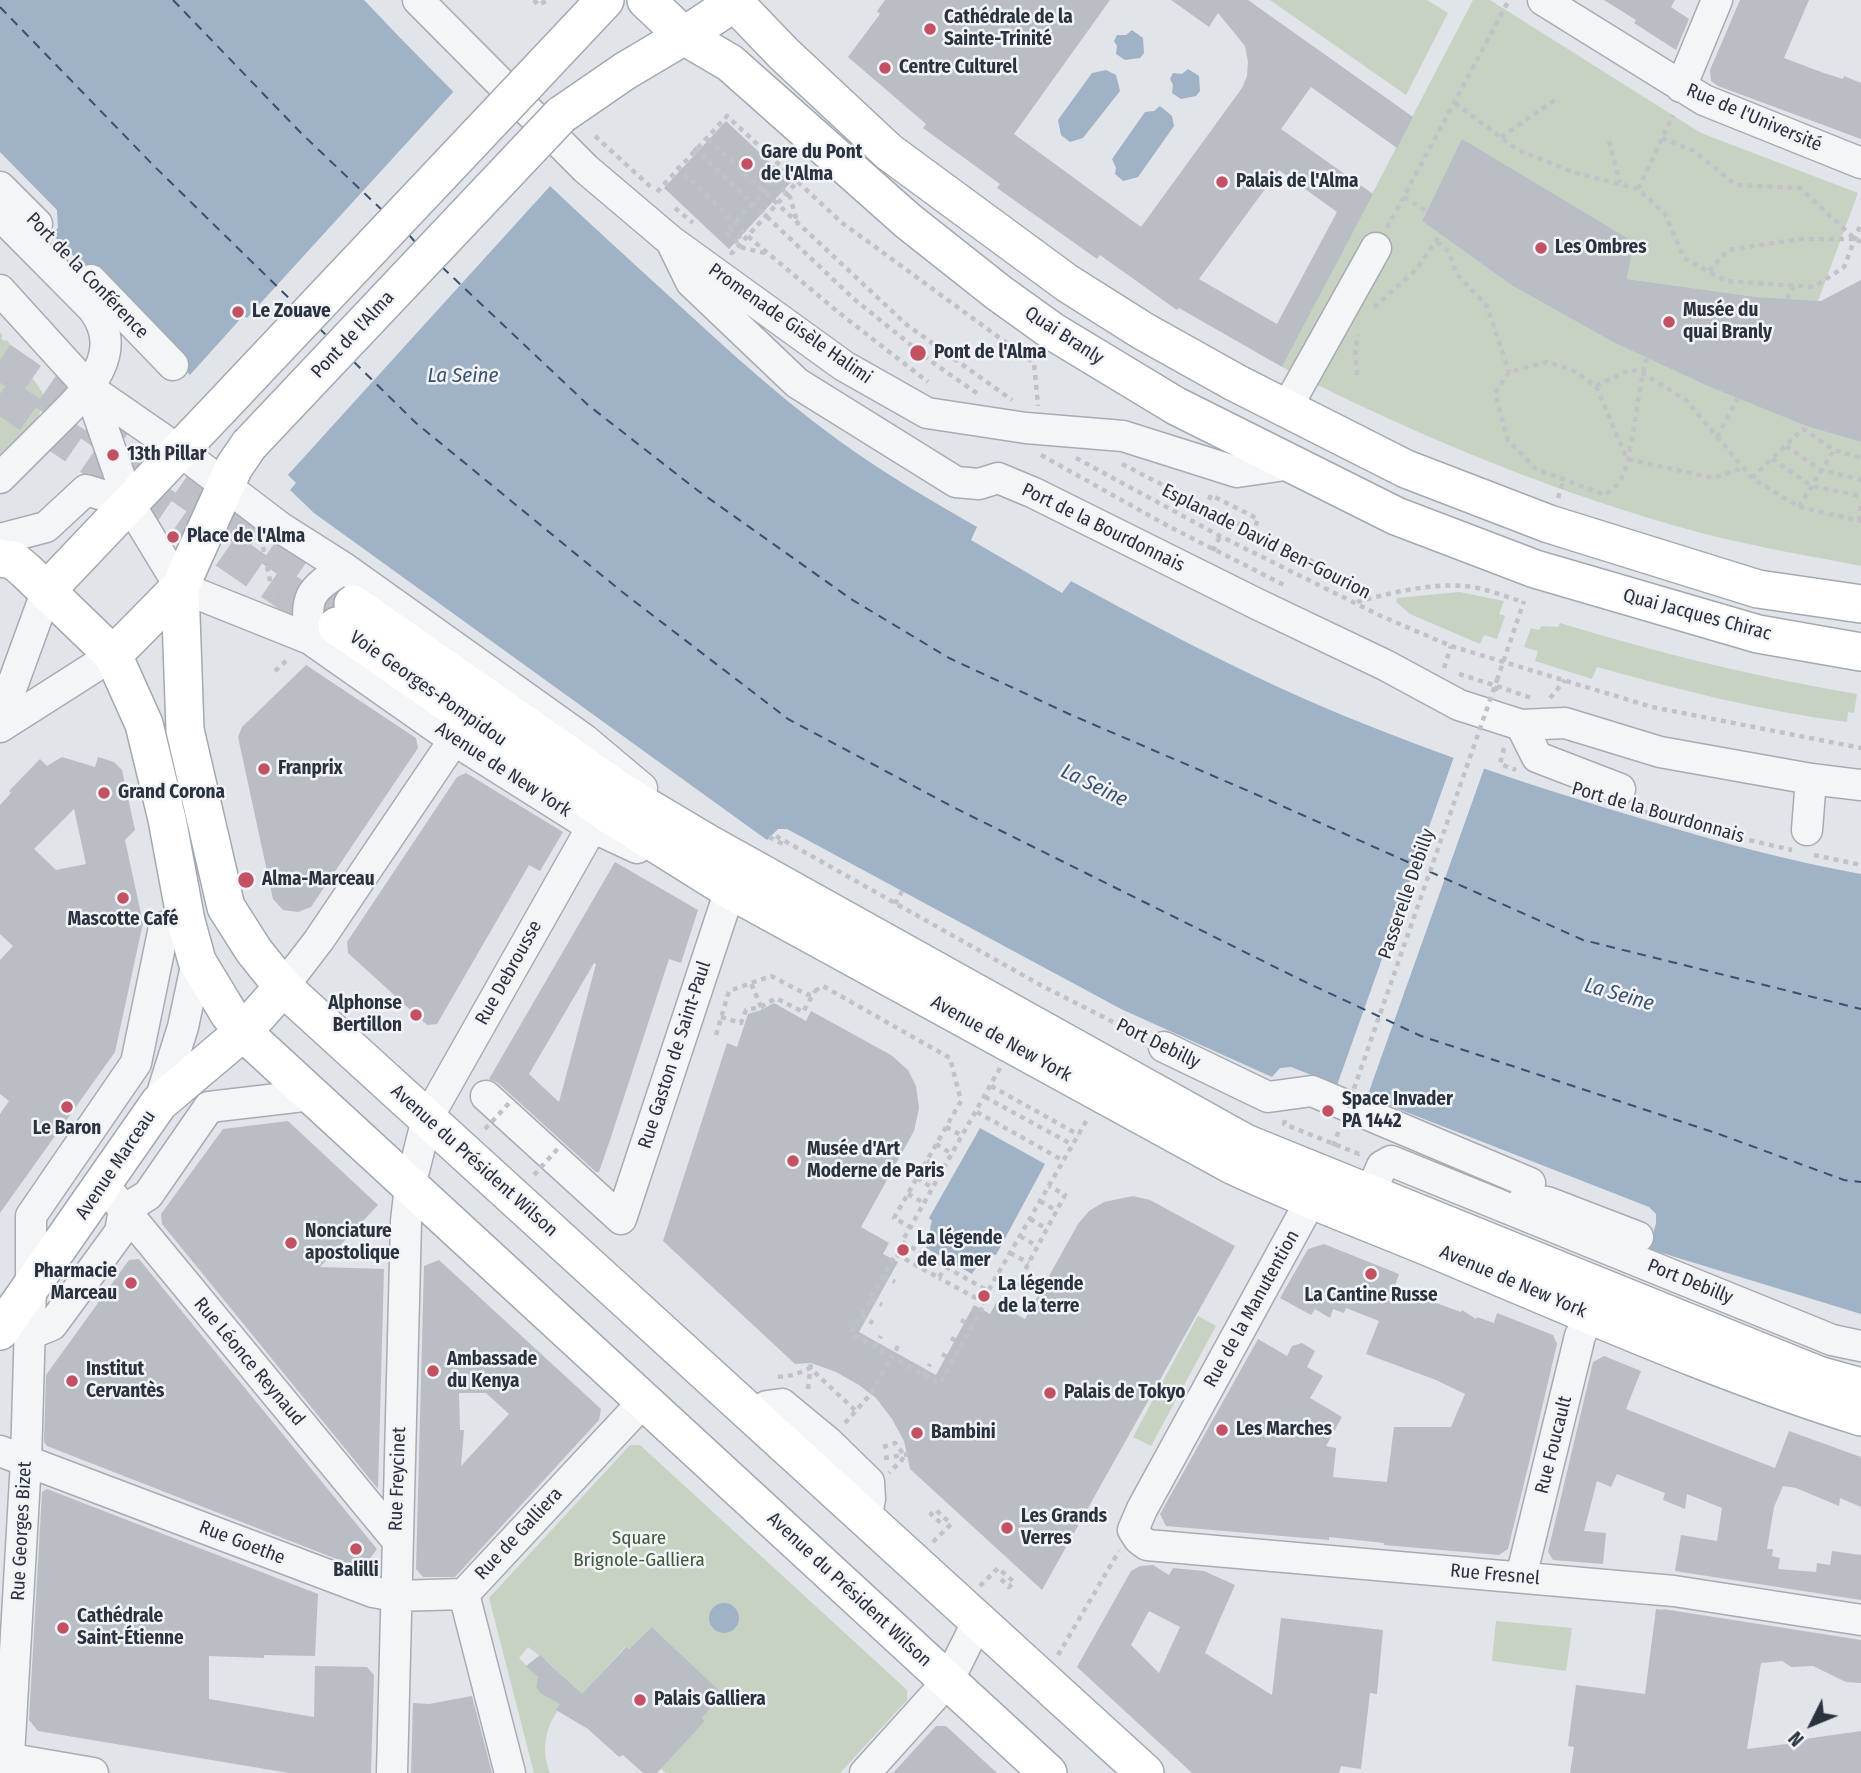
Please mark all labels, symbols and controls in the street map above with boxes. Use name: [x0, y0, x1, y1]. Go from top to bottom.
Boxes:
place label: Cathédrale de la Sainte-Trinité: [944, 7, 1073, 51]
marker: Cathédrale de la Sainte-Trinité: [922, 21, 938, 37]
place label: Centre Culturel: [899, 57, 1017, 79]
marker: Centre Culturel: [877, 60, 893, 76]
street label: Rue de l'Université: [1683, 79, 1825, 157]
place label: Gare du Pont de l'Alma: [761, 142, 862, 186]
marker: Gare du Pont de l'Alma: [739, 156, 755, 172]
place label: Palais de l'Alma: [1236, 171, 1358, 193]
marker: Palais de l'Alma: [1214, 174, 1230, 190]
street label: Port de la Conférence: [21, 208, 153, 344]
place label: Les Ombres: [1555, 237, 1647, 259]
marker: Les Ombres: [1533, 240, 1549, 256]
street label: Promenade Gisèle Halimi: [704, 259, 876, 389]
street label: Pont de l'Alma: [307, 287, 399, 383]
place label: Musée du quai Branly: [1683, 300, 1772, 344]
place label: Le Zouave: [252, 301, 331, 323]
street label: Quai Branly: [1020, 302, 1108, 370]
marker: Le Zouave: [230, 304, 246, 320]
marker: Musée du quai Branly: [1661, 314, 1677, 330]
place label: Pont de l'Alma: [934, 342, 1046, 364]
marker: Pont de l'Alma: [908, 343, 928, 363]
water label: La Seine: [428, 363, 498, 389]
place label: 13th Pillar: [127, 444, 207, 466]
marker: 13th Pillar: [105, 447, 121, 463]
street label: Port de la Bourdonnais: [1018, 479, 1188, 577]
street label: Esplanade David Ben-Gourion: [1158, 479, 1374, 605]
place label: Place de l'Alma: [187, 526, 305, 548]
marker: Place de l'Alma: [165, 529, 181, 545]
street label: Quai Jacques Chirac: [1620, 584, 1774, 646]
street label: Voie Georges-Pompidou: [345, 626, 511, 752]
street label: Avenue de New York: [431, 718, 575, 822]
place label: Franprix: [278, 758, 343, 780]
water label: La Seine: [1057, 759, 1131, 813]
marker: Franprix: [256, 761, 272, 777]
street label: Port de la Bourdonnais: [1569, 777, 1747, 849]
place label: Grand Corona: [118, 782, 225, 804]
marker: Grand Corona: [96, 785, 112, 801]
street label: Passerelle Debilly: [1374, 826, 1440, 962]
place label: Alma-Marceau: [262, 869, 375, 891]
marker: Alma-Marceau: [236, 870, 256, 890]
marker: Mascotte Café: [115, 890, 131, 906]
place label: Mascotte Café: [68, 909, 178, 931]
street label: Rue Debrousse: [471, 917, 547, 1029]
street label: Rue Gaston de Saint-Paul: [634, 958, 716, 1152]
water label: La Seine: [1581, 973, 1657, 1017]
street label: Avenue de New York: [927, 991, 1075, 1087]
place label: Alphonse Bertillon: [328, 993, 402, 1037]
marker: Alphonse Bertillon: [408, 1007, 424, 1023]
street label: Port Debilly: [1112, 1014, 1204, 1074]
street label: Avenue du Président Wilson: [386, 1080, 562, 1242]
place label: Space Invader PA 1442: [1342, 1089, 1453, 1133]
marker: Le Baron: [59, 1099, 75, 1115]
marker: Space Invader PA 1442: [1320, 1103, 1336, 1119]
street label: Avenue Marceau: [71, 1106, 161, 1224]
place label: Le Baron: [33, 1118, 101, 1140]
place label: Musée d'Art Moderne de Paris: [807, 1139, 944, 1183]
marker: Musée d'Art Moderne de Paris: [785, 1153, 801, 1169]
place label: Nonciature apostolique: [305, 1221, 400, 1265]
street label: Rue de la Manutention: [1199, 1227, 1305, 1391]
place label: La légende de la mer: [917, 1228, 1002, 1272]
marker: Nonciature apostolique: [283, 1235, 299, 1251]
street label: Avenue de New York: [1436, 1241, 1590, 1323]
marker: La légende de la mer: [895, 1242, 911, 1258]
street label: Port Debilly: [1644, 1255, 1736, 1309]
place label: Pharmacie Marceau: [34, 1261, 117, 1305]
marker: La Cantine Russe: [1363, 1266, 1379, 1282]
place label: La légende de la terre: [998, 1274, 1083, 1318]
marker: Pharmacie Marceau: [123, 1275, 139, 1291]
place label: La Cantine Russe: [1304, 1285, 1438, 1307]
marker: La légende de la terre: [976, 1288, 992, 1304]
street label: Rue Léonce Reynaud: [189, 1293, 309, 1431]
place label: Ambassade du Kenya: [447, 1349, 537, 1393]
place label: Institut Cervantès: [86, 1359, 164, 1403]
marker: Ambassade du Kenya: [425, 1363, 441, 1379]
marker: Institut Cervantès: [64, 1373, 80, 1389]
place label: Palais de Tokyo: [1064, 1382, 1185, 1404]
marker: Palais de Tokyo: [1042, 1385, 1058, 1401]
street label: Rue Foucault: [1531, 1394, 1577, 1496]
place label: Les Marches: [1236, 1419, 1332, 1441]
place label: Bambini: [931, 1422, 996, 1444]
marker: Les Marches: [1214, 1422, 1230, 1438]
marker: Bambini: [909, 1425, 925, 1441]
street label: Rue Freycinet: [385, 1427, 411, 1531]
street label: Rue Georges Bizet: [7, 1461, 37, 1601]
street label: Rue de Galliera: [471, 1483, 567, 1585]
place label: Les Grands Verres: [1021, 1506, 1107, 1550]
street label: Avenue du Président Wilson: [762, 1508, 936, 1672]
street label: Rue Goethe: [196, 1516, 288, 1570]
marker: Les Grands Verres: [999, 1520, 1015, 1536]
park label: Square Brignole-Galliera: [573, 1528, 705, 1572]
marker: Balilli: [348, 1541, 364, 1557]
place label: Balilli: [333, 1560, 379, 1582]
street label: Rue Fresnel: [1449, 1560, 1541, 1590]
place label: Cathédrale Saint-Étienne: [77, 1606, 184, 1650]
marker: Cathédrale Saint-Étienne: [55, 1620, 71, 1636]
place label: Palais Galliera: [654, 1689, 766, 1711]
north arrow: [1777, 1689, 1847, 1759]
marker: Palais Galliera: [632, 1692, 648, 1708]
text: N: [1784, 1727, 1809, 1751]

